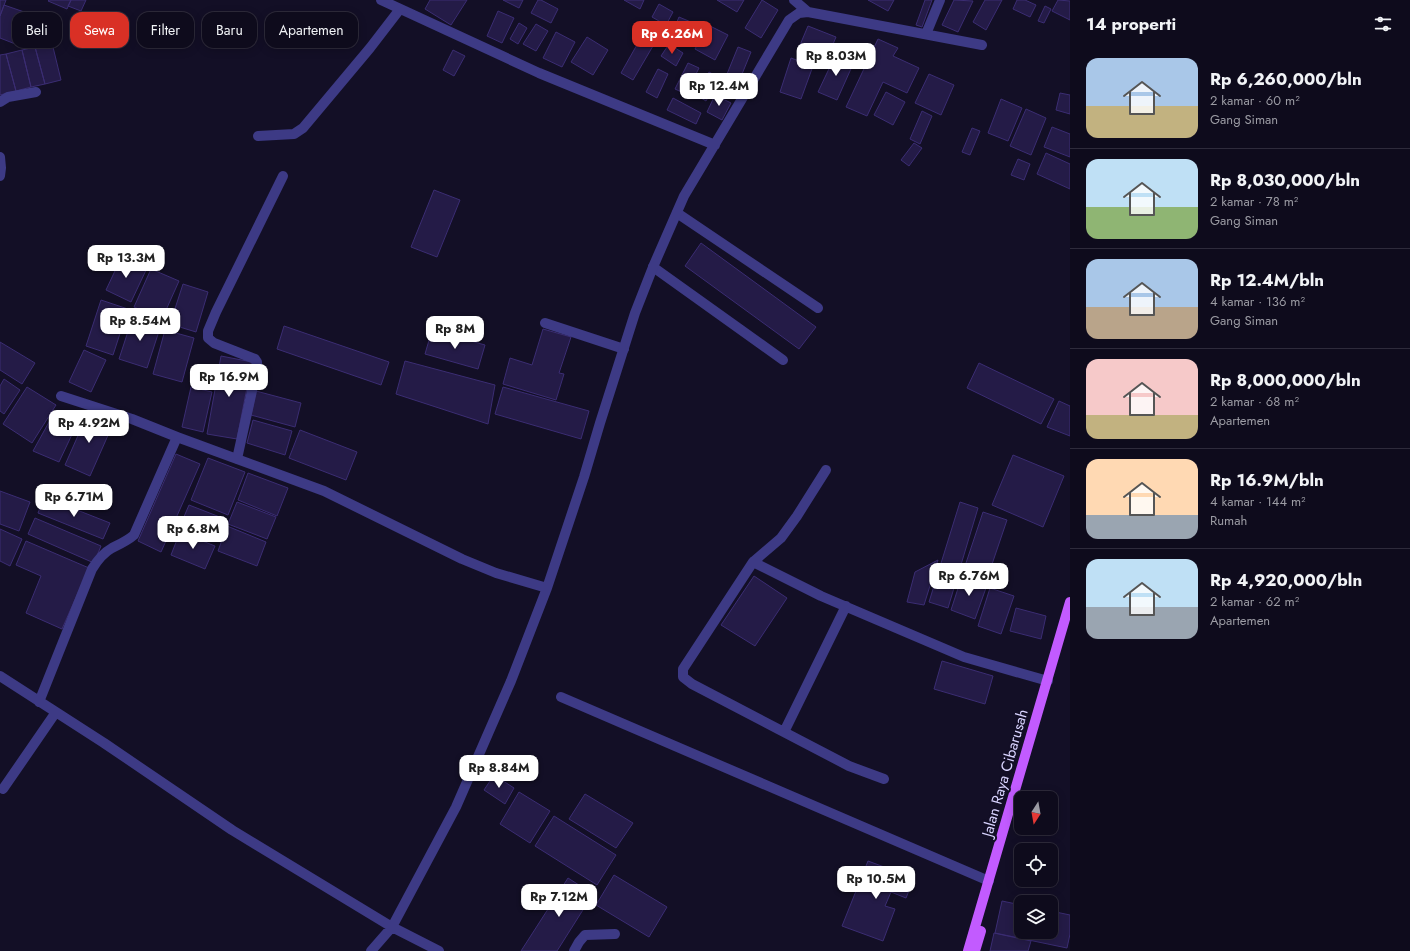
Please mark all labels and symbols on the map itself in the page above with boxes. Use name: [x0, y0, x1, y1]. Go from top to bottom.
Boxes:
pin: Rp 6.26M: [631, 21, 713, 55]
pin: Rp 8.03M: [795, 43, 877, 77]
pin: Rp 12.4M: [678, 73, 760, 107]
pin: Rp 13.3M: [85, 245, 167, 279]
pin: Rp 8.54M: [99, 308, 181, 342]
pin: Rp 8M: [427, 316, 483, 350]
pin: Rp 16.9M: [188, 364, 270, 398]
pin: Rp 4.92M: [48, 410, 130, 444]
pin: Rp 6.71M: [33, 484, 115, 518]
pin: Rp 6.8M: [156, 516, 230, 550]
pin: Rp 6.76M: [928, 563, 1010, 597]
street label: Jalan Raya Cibarusah: [976, 707, 1034, 841]
pin: Rp 8.84M: [458, 755, 540, 789]
north arrow: [1014, 791, 1058, 835]
pin: Rp 10.5M: [835, 866, 917, 900]
pin: Rp 7.12M: [518, 884, 600, 918]

